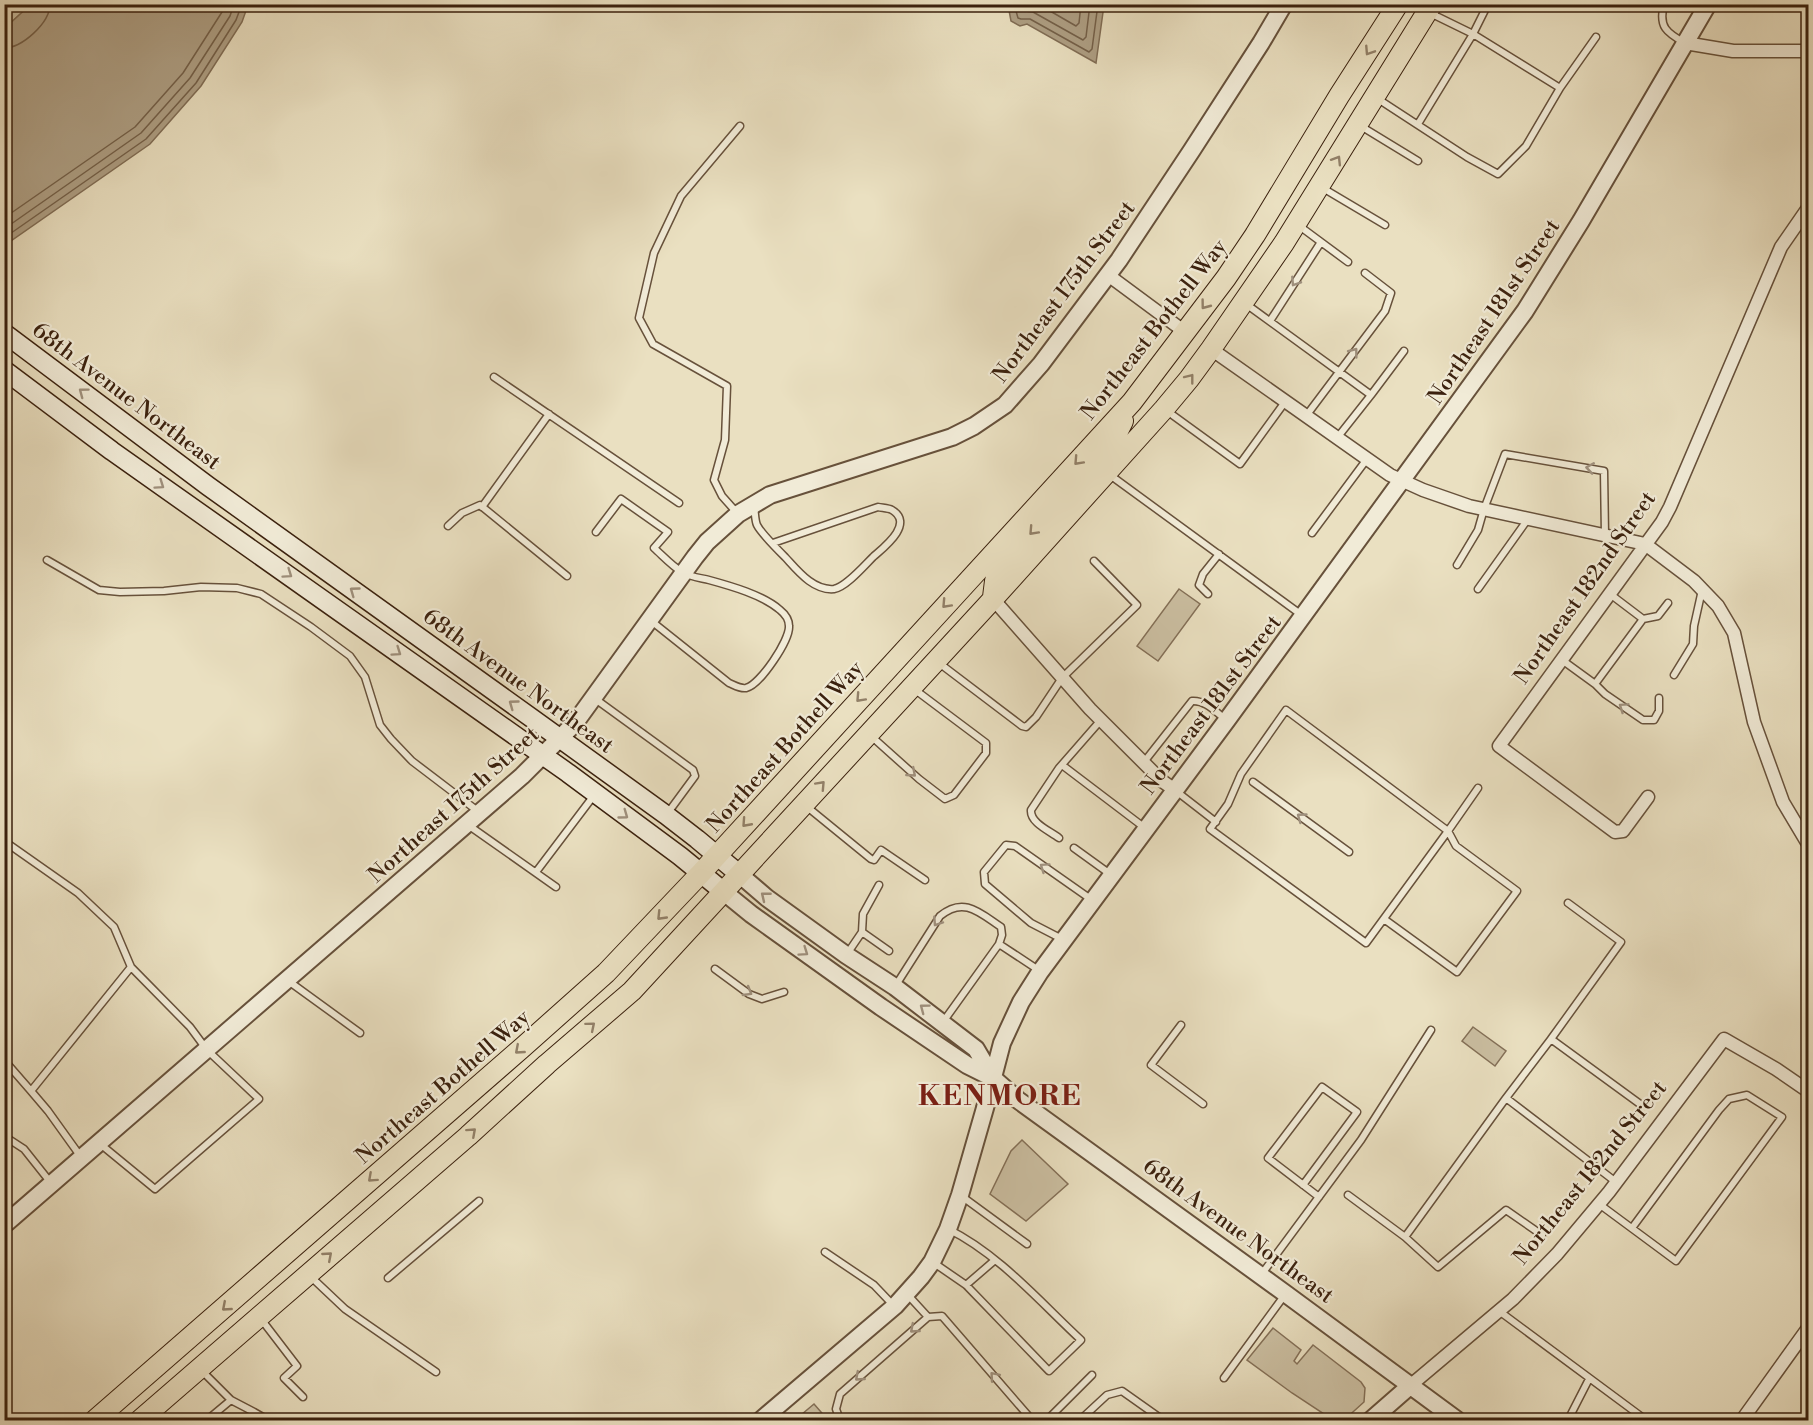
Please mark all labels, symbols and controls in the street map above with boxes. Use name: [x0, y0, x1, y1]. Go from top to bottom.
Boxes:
one-way arrow: [1365, 44, 1376, 55]
one-way arrow: [1329, 156, 1341, 166]
street label: Northeast 175th Street: [987, 195, 1142, 388]
street label: Northeast 181st Street: [1422, 214, 1566, 410]
street label: Northeast Bothell Way: [1075, 234, 1233, 426]
one-way arrow: [1292, 275, 1303, 286]
one-way arrow: [1202, 298, 1213, 309]
street label: 68th Avenue Northeast: [26, 316, 226, 476]
one-way arrow: [1347, 348, 1358, 359]
one-way arrow: [1182, 373, 1193, 384]
one-way arrow: [79, 389, 90, 400]
one-way arrow: [1074, 454, 1085, 464]
one-way arrow: [1585, 463, 1594, 475]
one-way arrow: [153, 478, 164, 489]
street label: Northeast 182nd Street: [1508, 486, 1662, 689]
one-way arrow: [1030, 524, 1041, 535]
one-way arrow: [281, 567, 292, 578]
one-way arrow: [349, 587, 360, 598]
one-way arrow: [942, 598, 953, 608]
street label: 68th Avenue Northeast: [417, 603, 619, 760]
street label: Northeast 181st Street: [1135, 610, 1288, 800]
one-way arrow: [391, 645, 402, 656]
street label: Northeast Bothell Way: [701, 655, 870, 838]
one-way arrow: [856, 692, 867, 702]
one-way arrow: [508, 700, 519, 711]
one-way arrow: [1619, 703, 1630, 714]
street label: Northeast 175th Street: [363, 721, 545, 889]
one-way arrow: [905, 766, 916, 777]
one-way arrow: [814, 781, 825, 791]
one-way arrow: [617, 808, 628, 819]
one-way arrow: [1297, 814, 1308, 825]
one-way arrow: [742, 816, 753, 827]
one-way arrow: [1040, 863, 1051, 874]
one-way arrow: [760, 892, 771, 903]
one-way arrow: [657, 908, 668, 919]
one-way arrow: [933, 915, 944, 926]
one-way arrow: [798, 945, 809, 956]
one-way arrow: [742, 984, 752, 996]
street label: Northeast Bothell Way: [350, 1004, 536, 1170]
one-way arrow: [919, 1005, 930, 1016]
one-way arrow: [584, 1023, 595, 1034]
one-way arrow: [515, 1043, 526, 1054]
street label: Northeast 182nd Street: [1508, 1075, 1673, 1270]
district label: KENMORE: [918, 1079, 1082, 1114]
one-way arrow: [465, 1128, 476, 1139]
street label: 68th Avenue Northeast: [1137, 1153, 1339, 1310]
one-way arrow: [369, 1171, 379, 1182]
one-way arrow: [321, 1252, 332, 1263]
one-way arrow: [222, 1300, 233, 1311]
one-way arrow: [910, 1322, 921, 1333]
one-way arrow: [855, 1370, 866, 1381]
one-way arrow: [990, 1372, 1001, 1383]

